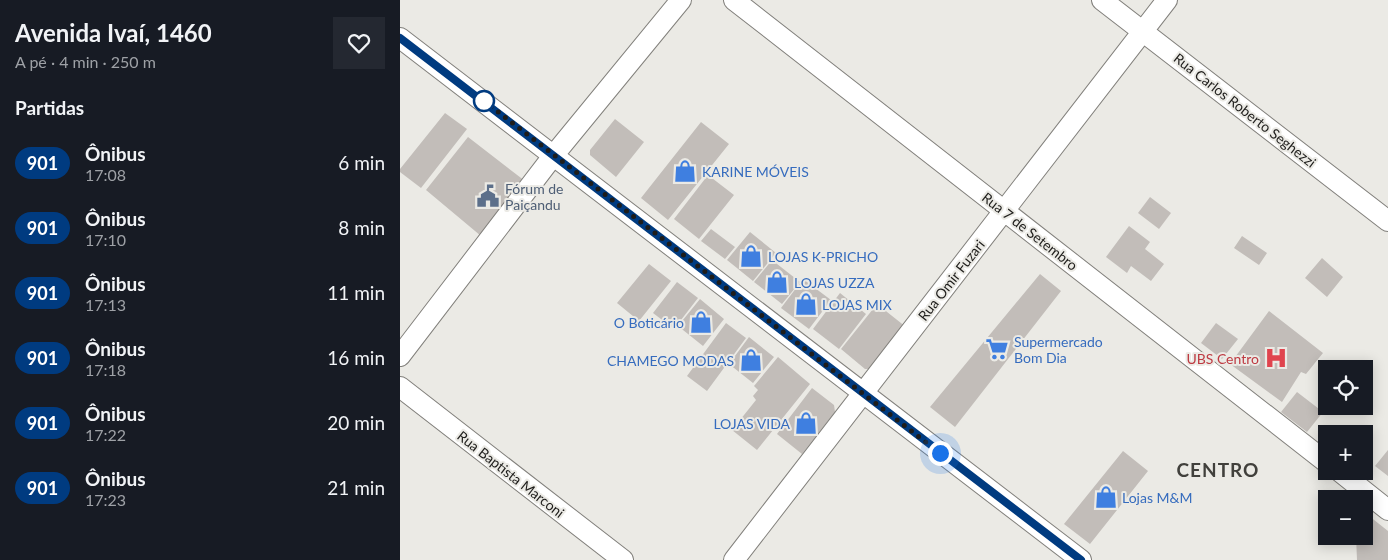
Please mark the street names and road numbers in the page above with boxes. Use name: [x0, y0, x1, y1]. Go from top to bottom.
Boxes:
street label: Rua Carlos Roberto Seghezzi: [1171, 49, 1319, 171]
street label: Rua 7 de Setembro: [979, 188, 1081, 274]
street label: Rua Omir Fuzari: [914, 236, 988, 324]
street label: Rua Baptista Marconi: [454, 427, 568, 521]

